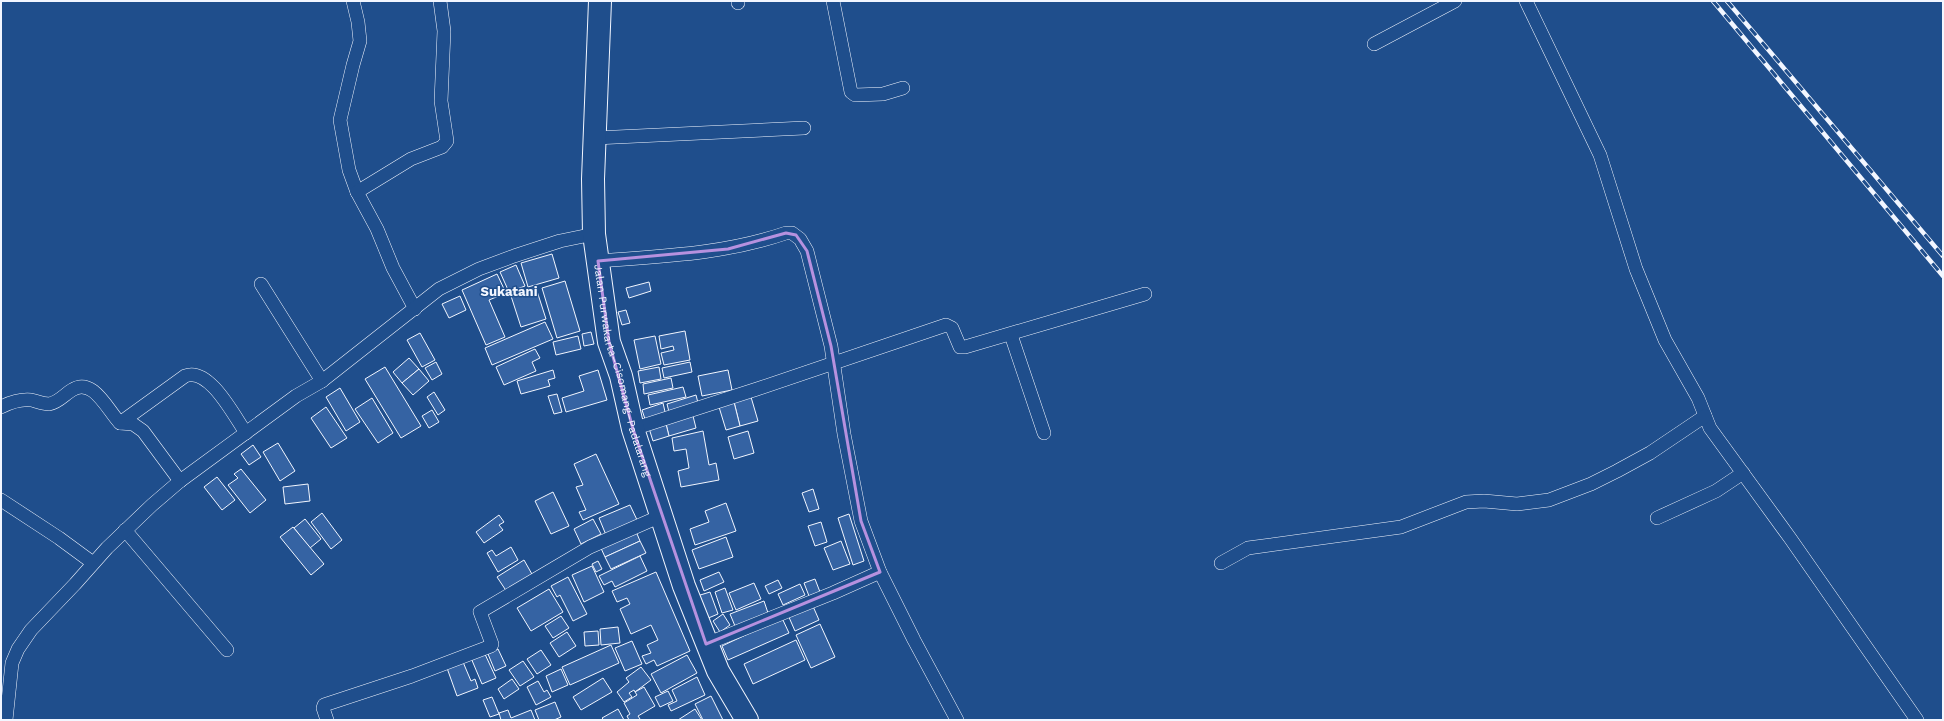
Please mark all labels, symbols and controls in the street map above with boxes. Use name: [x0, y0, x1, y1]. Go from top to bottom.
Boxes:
street label: Jalan Purwakarta–Cisomang–Padalarang: [591, 263, 654, 479]
district label: Sukatani: [481, 284, 538, 299]

